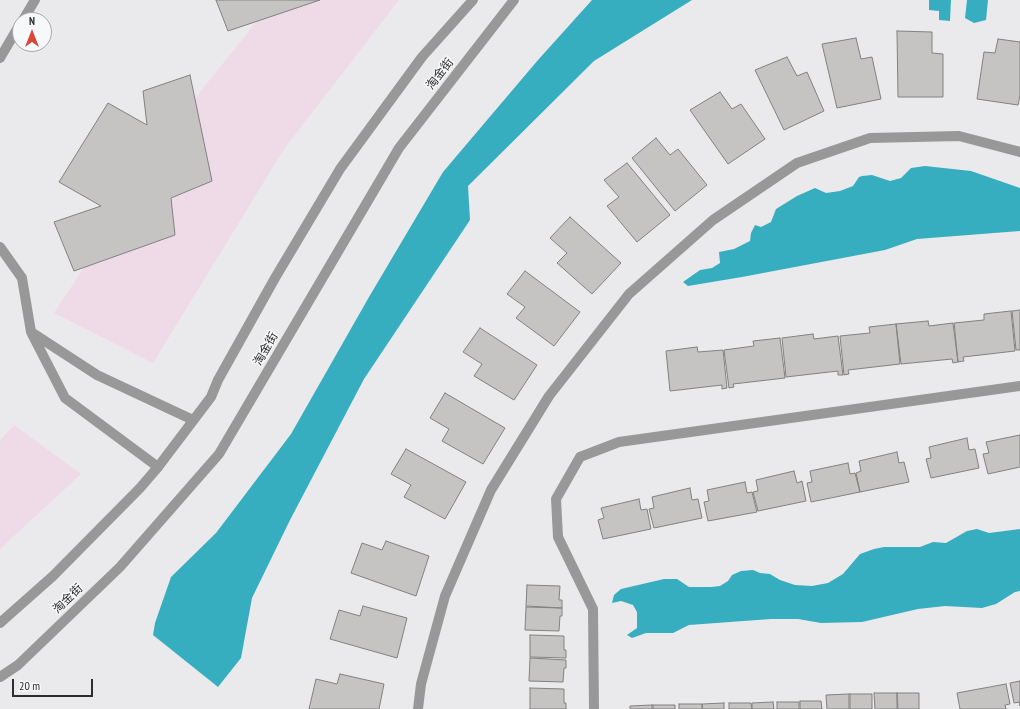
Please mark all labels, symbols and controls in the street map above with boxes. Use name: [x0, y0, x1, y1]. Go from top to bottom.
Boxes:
north arrow: [12, 12, 52, 52]
text: N: [29, 14, 35, 28]
street label: 淘金街: [423, 55, 457, 93]
street label: 淘金街: [251, 330, 281, 368]
street label: 淘金街: [50, 581, 86, 617]
scale bar: [14, 671, 95, 697]
text: 20 m: [19, 678, 40, 693]

